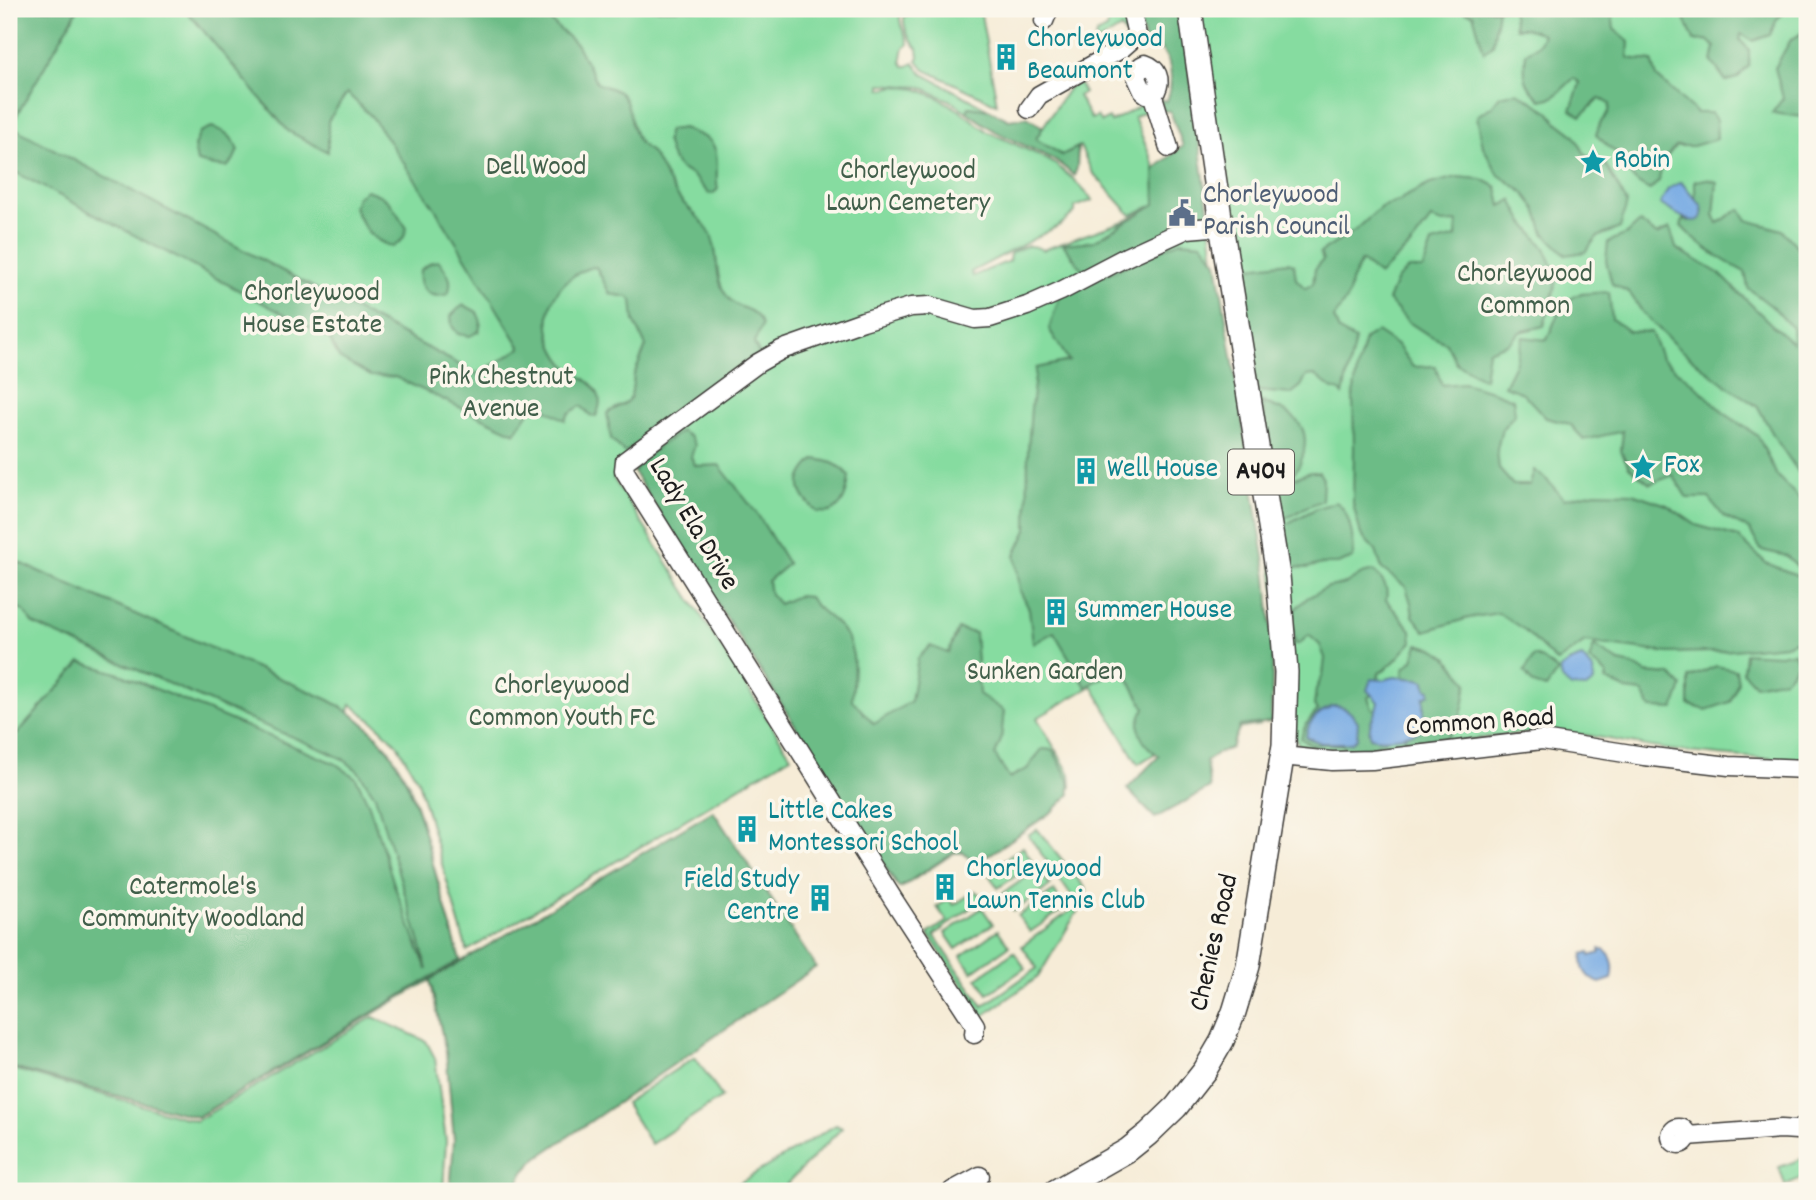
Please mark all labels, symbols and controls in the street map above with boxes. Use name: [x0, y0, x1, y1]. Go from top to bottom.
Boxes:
place label: Chorleywood Beaumont: [1027, 21, 1163, 93]
building icon: Chorleywood Beaumont: [991, 42, 1021, 72]
place label: Robin: [1614, 142, 1670, 182]
place icon: Robin: [1578, 147, 1608, 177]
park label: Dell Wood: [486, 149, 586, 189]
park label: Chorleywood Lawn Cemetery: [826, 153, 991, 225]
place label: Chorleywood Parish Council: [1203, 177, 1350, 249]
public building icon: Chorleywood Parish Council: [1167, 198, 1197, 228]
park label: Chorleywood Common: [1457, 256, 1593, 328]
park label: Chorleywood House Estate: [242, 275, 382, 347]
park label: Pink Chestnut Avenue: [428, 359, 574, 431]
place label: Fox: [1664, 447, 1699, 487]
road number: A404: [1228, 450, 1294, 494]
street label: Lady Ela Drive: [637, 451, 747, 599]
place label: Well House: [1107, 451, 1218, 491]
place icon: Fox: [1628, 452, 1658, 482]
building icon: Well House: [1071, 456, 1101, 486]
place label: Summer House: [1077, 592, 1232, 632]
building icon: Summer House: [1041, 597, 1071, 627]
park label: Sunken Garden: [967, 654, 1123, 694]
park label: Chorleywood Common Youth FC: [468, 668, 656, 740]
street label: Common Road: [1404, 699, 1556, 749]
place label: Little Cakes Montessori School: [768, 793, 959, 865]
building icon: Little Cakes Montessori School: [732, 814, 762, 844]
place label: Chorleywood Lawn Tennis Club: [966, 851, 1145, 923]
place label: Field Study Centre: [684, 862, 800, 934]
park label: Catermole's Community Woodland: [82, 869, 304, 941]
street label: Chenies Road: [1181, 870, 1251, 1016]
building icon: Chorleywood Lawn Tennis Club: [930, 872, 960, 902]
building icon: Field Study Centre: [805, 883, 835, 913]

